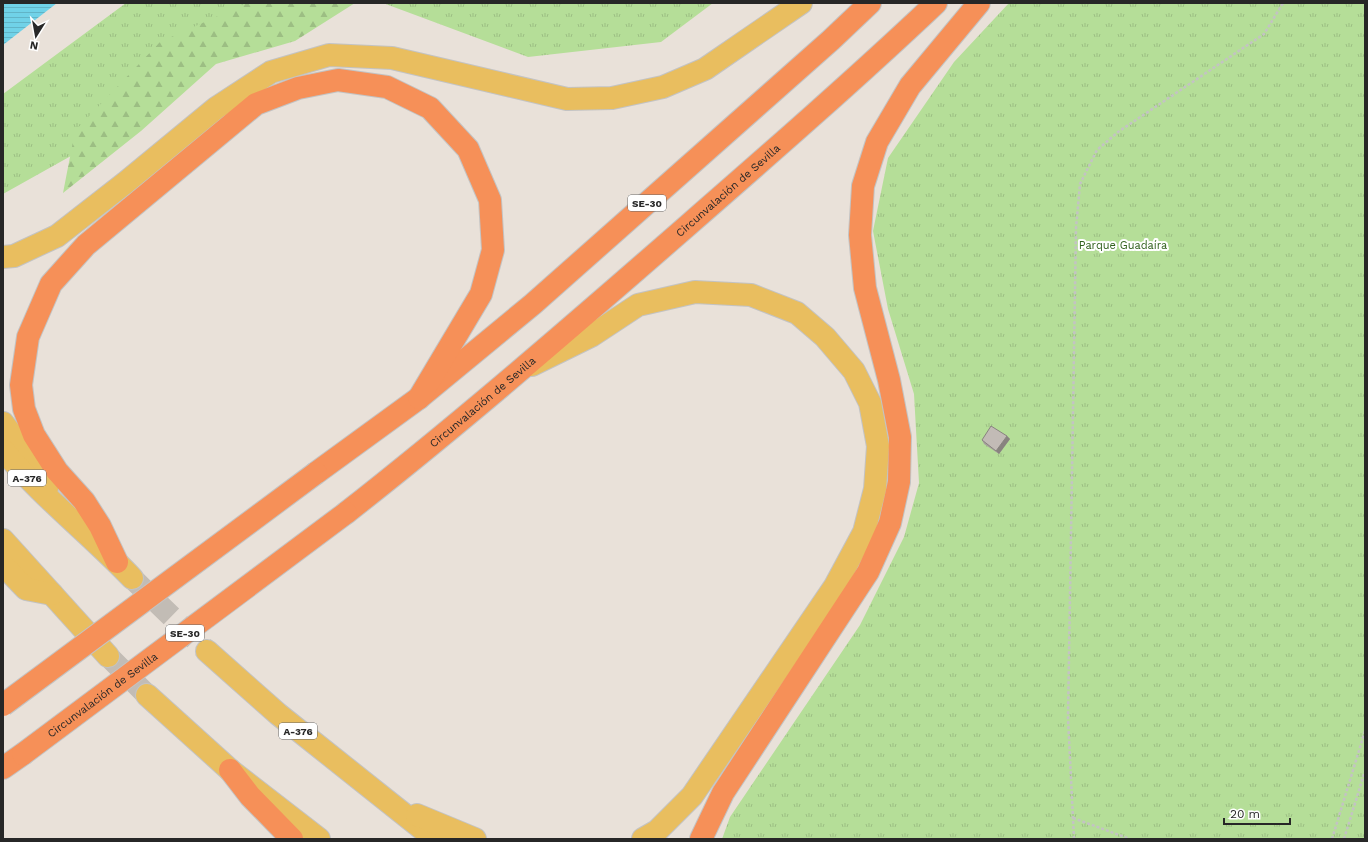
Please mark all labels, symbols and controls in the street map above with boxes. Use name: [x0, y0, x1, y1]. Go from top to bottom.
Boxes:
north arrow: [16, 16, 56, 56]
text: N: [29, 38, 39, 52]
street label: Circunvalación de Sevilla: [673, 142, 783, 240]
road number: SE-30: [628, 195, 666, 211]
park label: Parque Guadaíra: [1079, 239, 1167, 252]
street label: Circunvalación de Sevilla: [427, 354, 538, 450]
road number: A-376: [8, 470, 46, 486]
road number: SE-30: [166, 625, 204, 641]
street label: Circunvalación de Sevilla: [45, 650, 160, 741]
road number: A-376: [279, 723, 317, 739]
scale bar: [1224, 800, 1290, 826]
text: 20 m: [1230, 807, 1260, 821]

